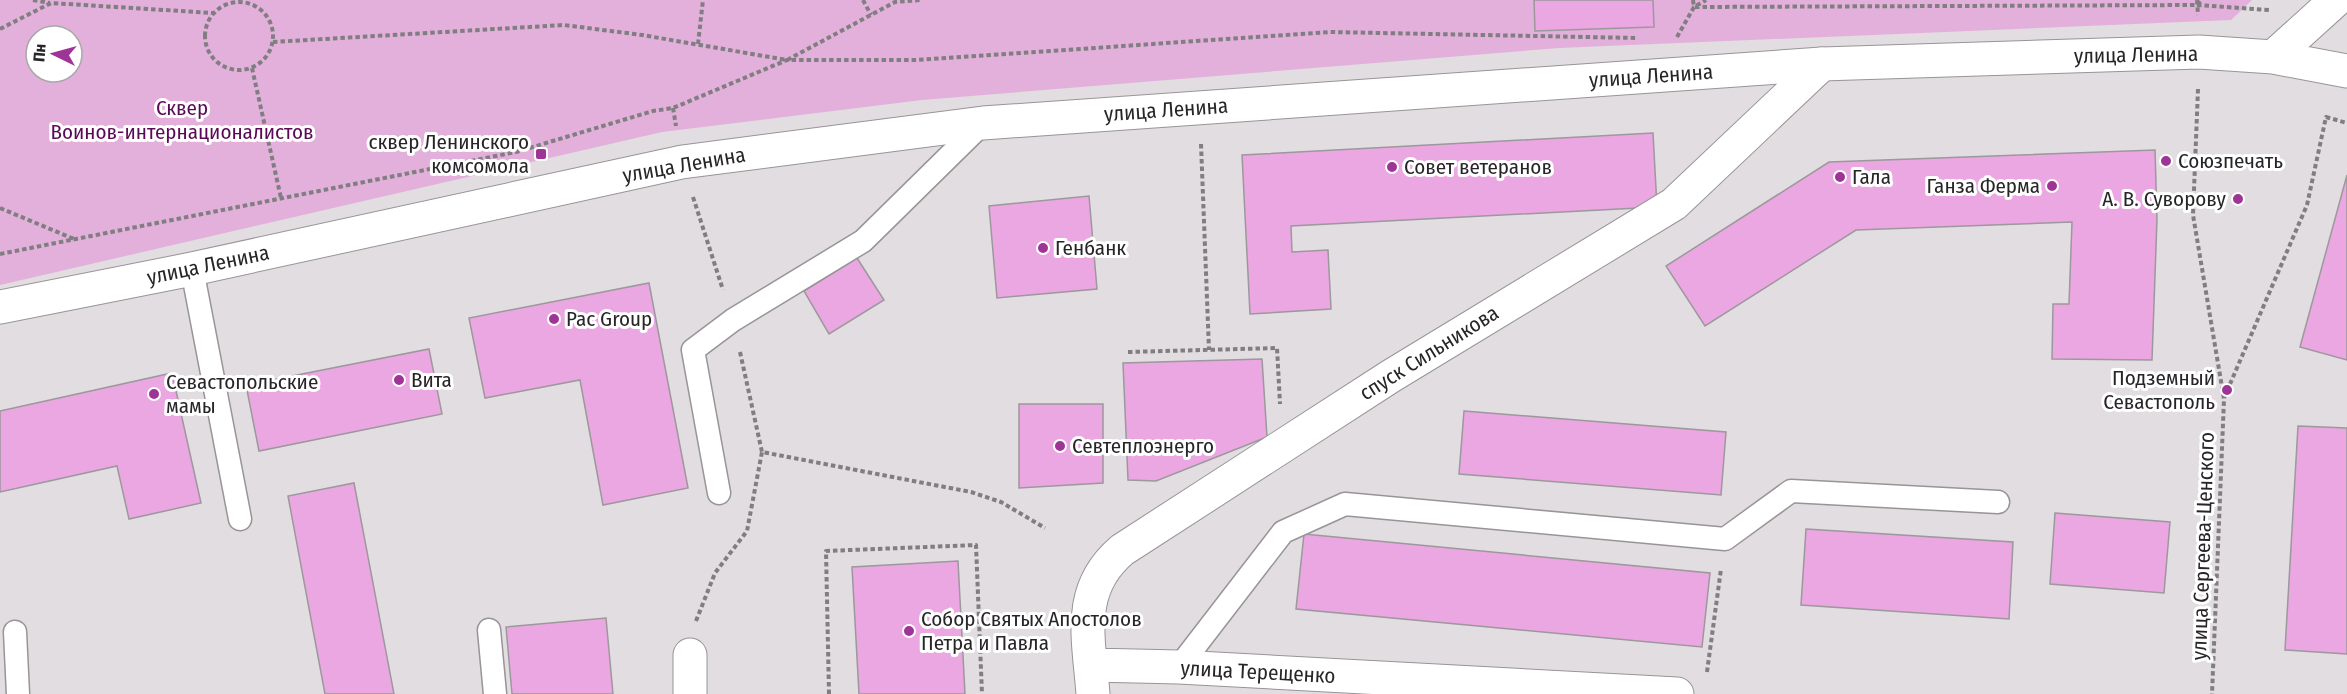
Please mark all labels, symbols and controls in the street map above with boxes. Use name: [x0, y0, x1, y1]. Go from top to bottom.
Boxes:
north arrow: [24, 24, 84, 84]
street label: улица Ленина: [2074, 41, 2198, 69]
text: Пн: [29, 43, 50, 63]
street label: улица Ленина: [1588, 59, 1714, 93]
street label: улица Ленина: [1103, 93, 1229, 127]
park label: Сквер Воинов-интернационалистов: [50, 95, 314, 145]
place label: сквер Ленинского комсомола: [368, 129, 529, 179]
street label: улица Ленина: [621, 141, 747, 189]
marker: сквер Ленинского комсомола: [534, 147, 548, 161]
place label: Союзпечать: [2178, 148, 2283, 174]
place label: Совет ветеранов: [1404, 154, 1552, 180]
marker: Союзпечать: [2159, 154, 2173, 168]
marker: Совет ветеранов: [1385, 160, 1399, 174]
place label: Гала: [1852, 164, 1891, 190]
marker: Гала: [1833, 170, 1847, 184]
place label: Ганза Ферма: [1927, 173, 2040, 199]
marker: Ганза Ферма: [2045, 179, 2059, 193]
place label: А. В. Суворову: [2102, 186, 2227, 212]
marker: А. В. Суворову: [2231, 192, 2245, 206]
place label: Генбанк: [1055, 235, 1126, 261]
street label: улица Ленина: [145, 239, 271, 291]
marker: Генбанк: [1036, 241, 1050, 255]
street label: спуск Сильникова: [1355, 300, 1503, 406]
place label: Pac Group: [566, 306, 652, 332]
marker: Pac Group: [547, 312, 561, 326]
place label: Подземный Севастополь: [2103, 365, 2215, 415]
place label: Вита: [411, 367, 452, 393]
place label: Севастопольские мамы: [166, 369, 318, 419]
marker: Вита: [392, 373, 406, 387]
marker: Подземный Севастополь: [2220, 383, 2234, 397]
marker: Севастопольские мамы: [147, 387, 161, 401]
street label: улица Сергеева-Ценского: [2186, 431, 2220, 661]
place label: Севтеплоэнерго: [1072, 433, 1214, 459]
marker: Севтеплоэнерго: [1053, 439, 1067, 453]
place label: Собор Святых Апостолов Петра и Павла: [921, 606, 1142, 656]
marker: Собор Святых Апостолов Петра и Павла: [902, 624, 916, 638]
street label: улица Терещенко: [1180, 655, 1336, 689]

